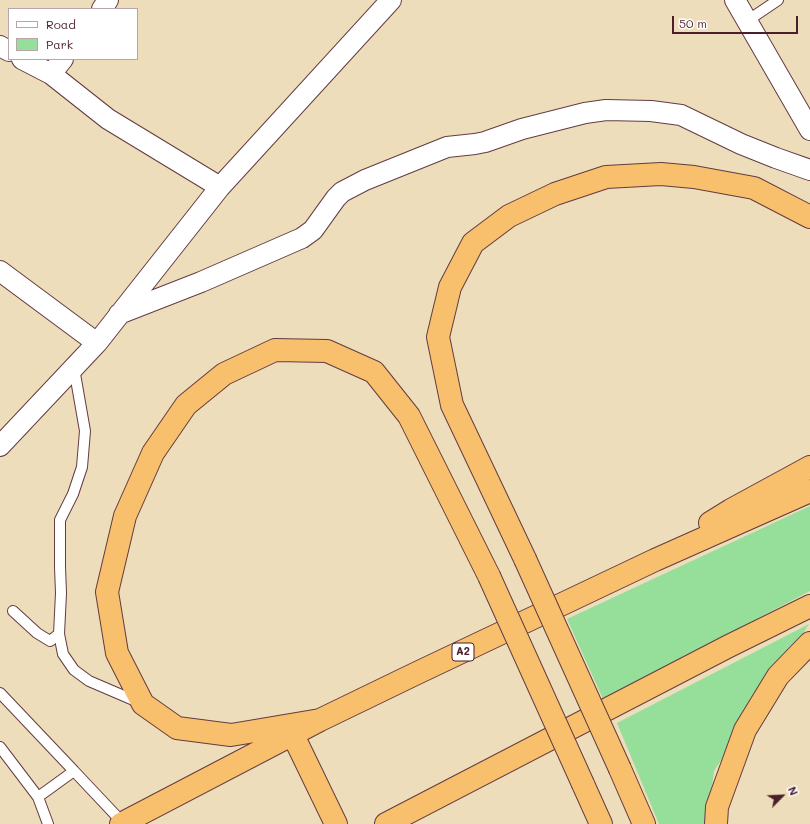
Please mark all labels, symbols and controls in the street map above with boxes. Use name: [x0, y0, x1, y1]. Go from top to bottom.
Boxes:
legend: [8, 8, 138, 60]
scale bar: [674, 8, 800, 34]
text: 50 m: [679, 15, 707, 31]
text: Road: [46, 16, 76, 32]
text: Park: [46, 36, 73, 52]
road number: A2: [452, 643, 474, 661]
north arrow: [762, 776, 802, 816]
text: N: [785, 784, 802, 798]

